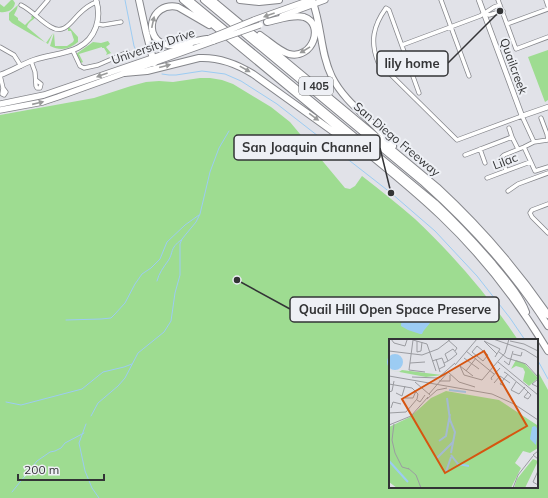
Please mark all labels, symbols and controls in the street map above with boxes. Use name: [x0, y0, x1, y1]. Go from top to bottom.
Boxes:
one-way arrow: [262, 13, 274, 19]
one-way arrow: [151, 16, 157, 29]
street label: University Drive: [109, 25, 197, 67]
street label: Quailcreek: [497, 36, 531, 97]
one-way arrow: [299, 47, 311, 54]
callout: lily home: [377, 51, 448, 76]
text: lily home: [384, 55, 440, 72]
one-way arrow: [159, 63, 171, 69]
one-way arrow: [239, 66, 251, 72]
one-way arrow: [96, 73, 108, 79]
road number: I 405: [299, 77, 333, 95]
one-way arrow: [32, 99, 44, 105]
street label: San Diego Freeway: [351, 99, 444, 180]
one-way arrow: [308, 113, 319, 121]
callout: San Joaquin Channel: [234, 135, 380, 160]
text: San Joaquin Channel: [242, 139, 372, 155]
street label: Lilac: [490, 149, 520, 173]
callout: Quail Hill Open Space Preserve: [290, 297, 499, 322]
text: Quail Hill Open Space Preserve: [299, 301, 491, 317]
inset map: [389, 339, 538, 488]
scale bar: [18, 456, 104, 482]
text: 200 m: [24, 462, 59, 477]

